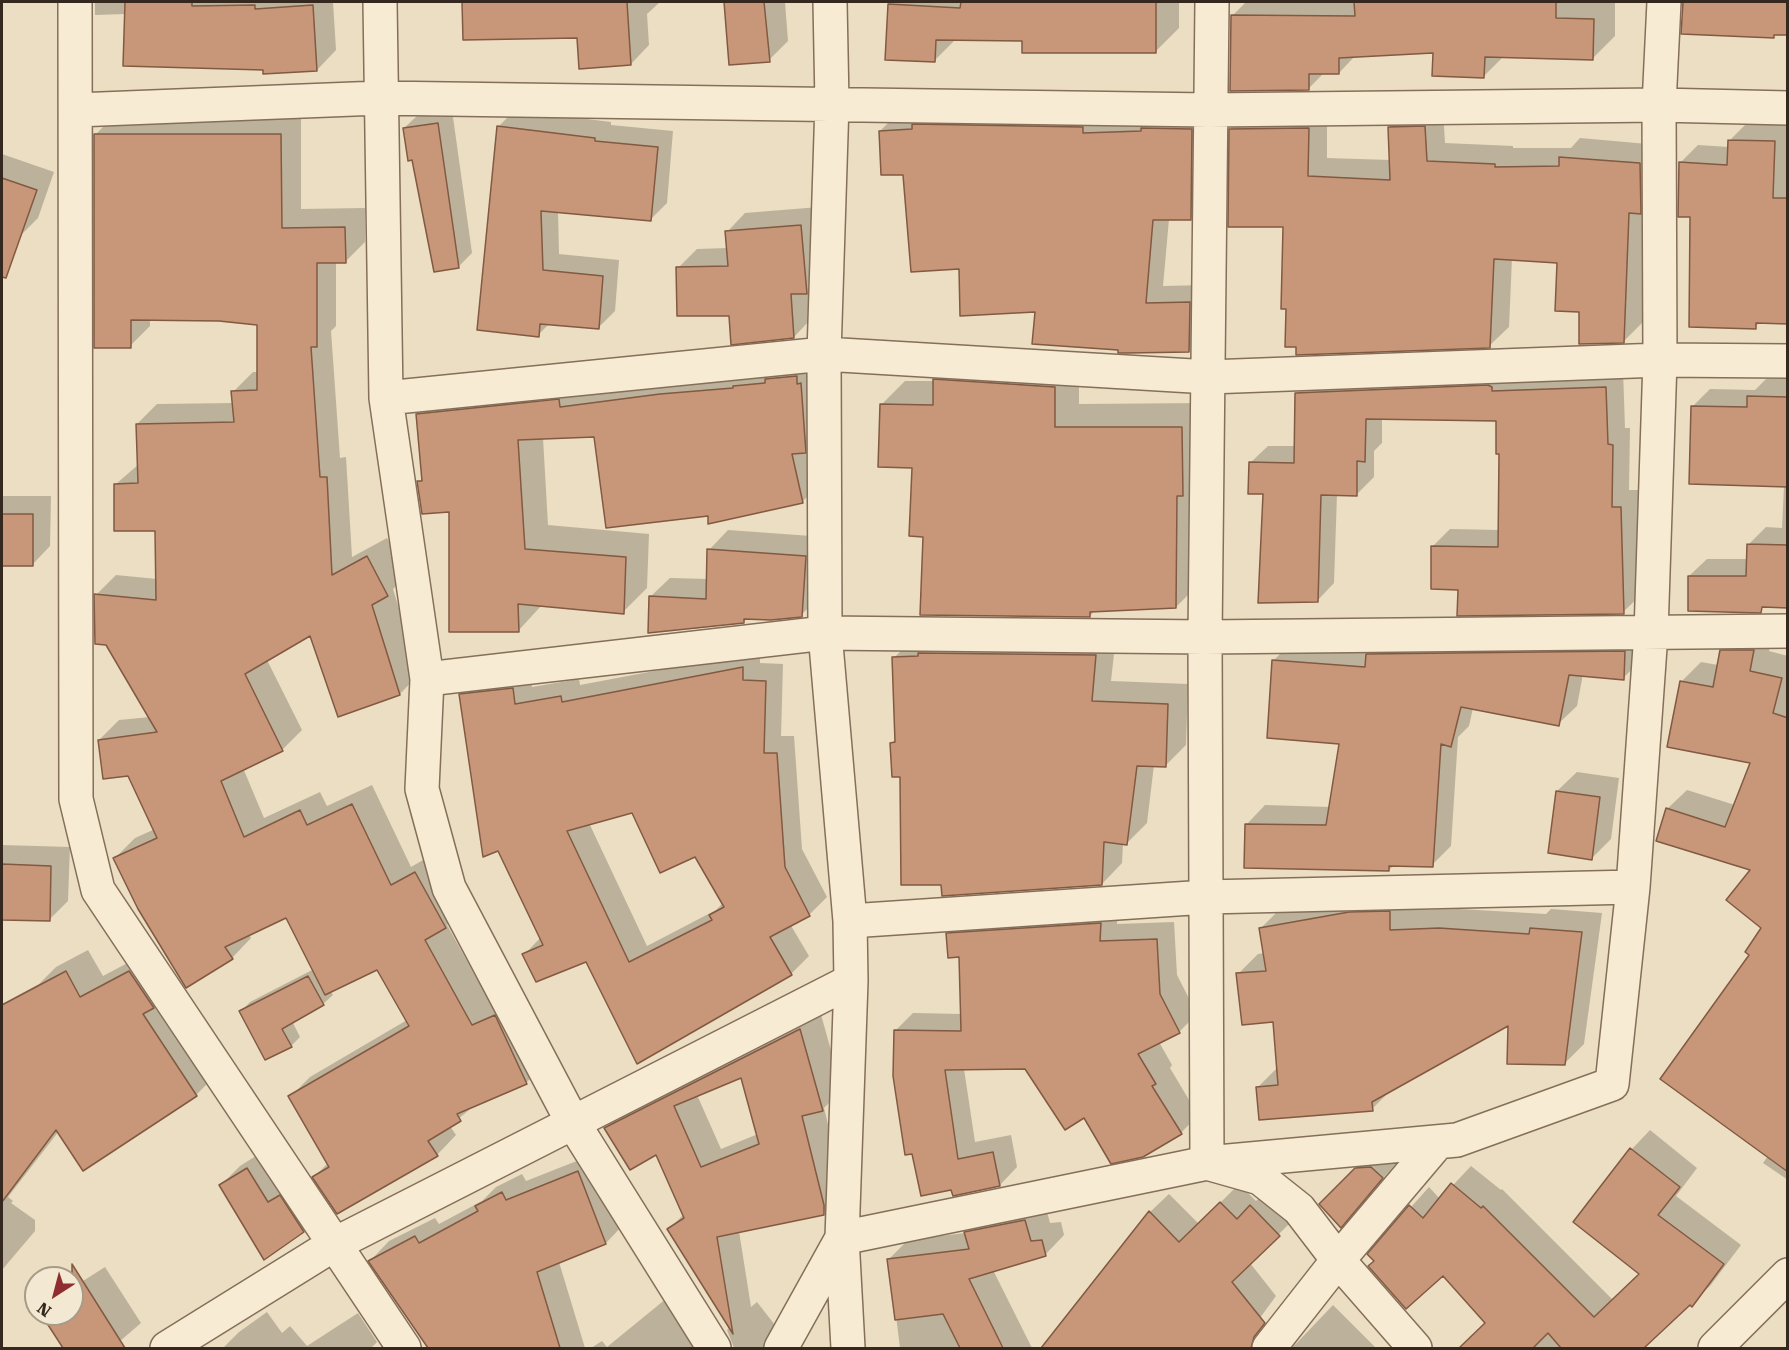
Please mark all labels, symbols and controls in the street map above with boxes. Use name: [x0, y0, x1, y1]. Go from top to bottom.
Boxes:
north arrow: [24, 1266, 84, 1326]
text: N: [34, 1298, 55, 1321]

